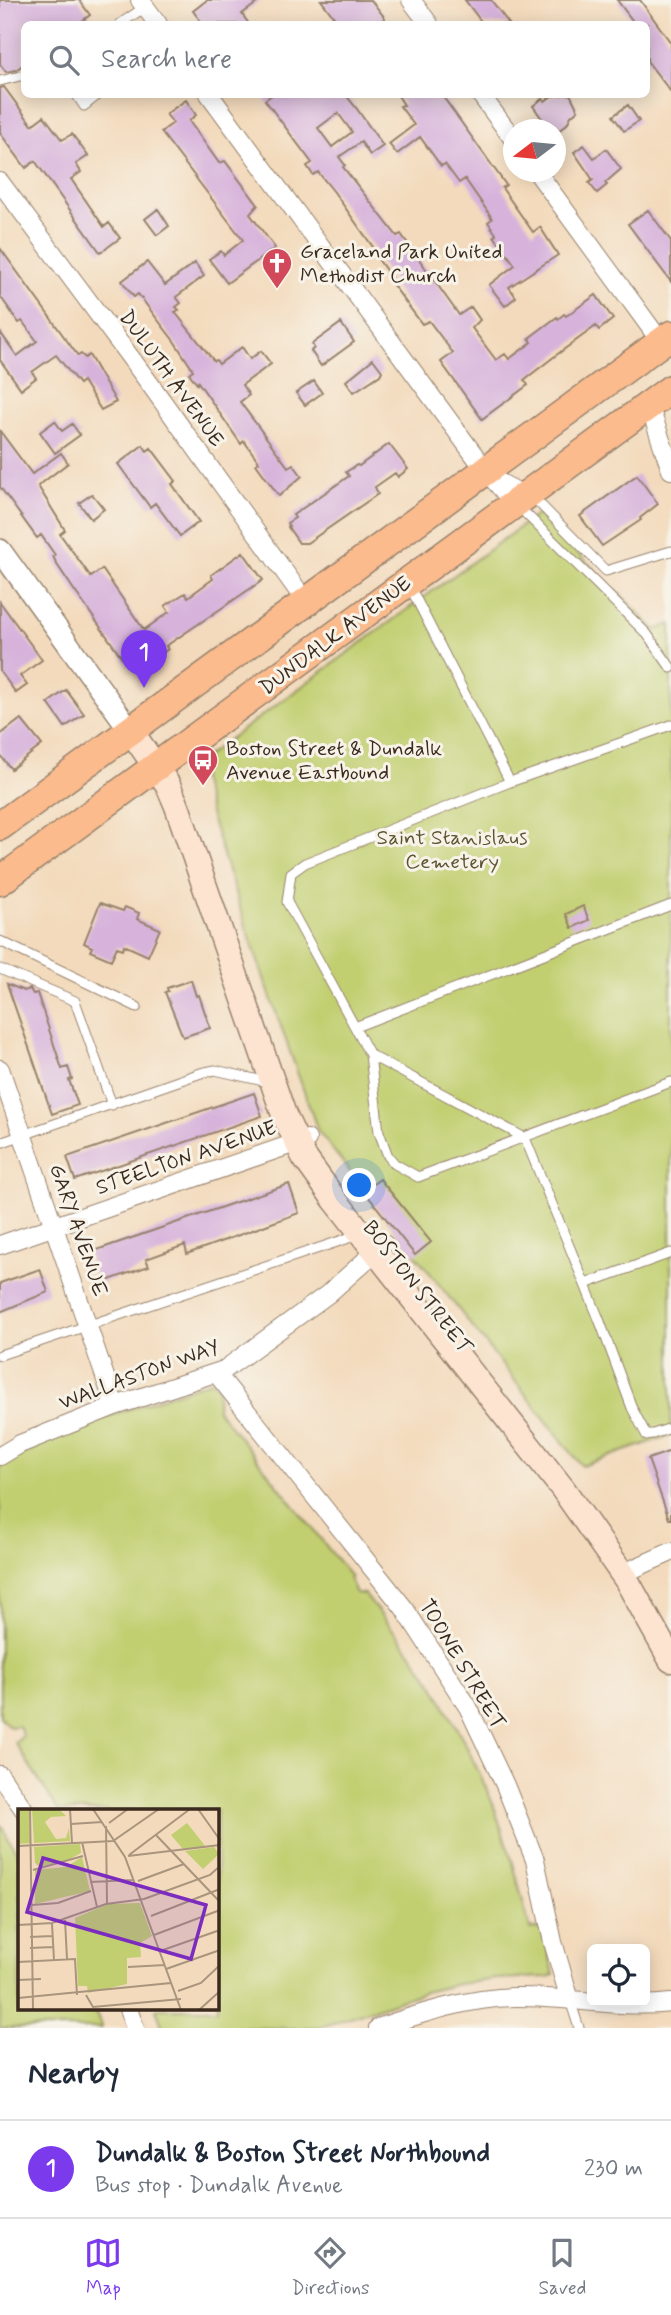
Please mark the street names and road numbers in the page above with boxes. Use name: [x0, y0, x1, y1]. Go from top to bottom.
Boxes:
street label: DULUTH AVENUE: [112, 305, 230, 453]
street label: DUNDALK AVENUE: [254, 569, 417, 702]
street label: STEELTON AVENUE: [92, 1114, 280, 1202]
street label: GARY AVENUE: [42, 1160, 114, 1301]
street label: BOSTON STREET: [356, 1215, 479, 1361]
street label: WALLASTON WAY: [55, 1333, 224, 1417]
street label: TOONE STREET: [412, 1594, 512, 1735]

